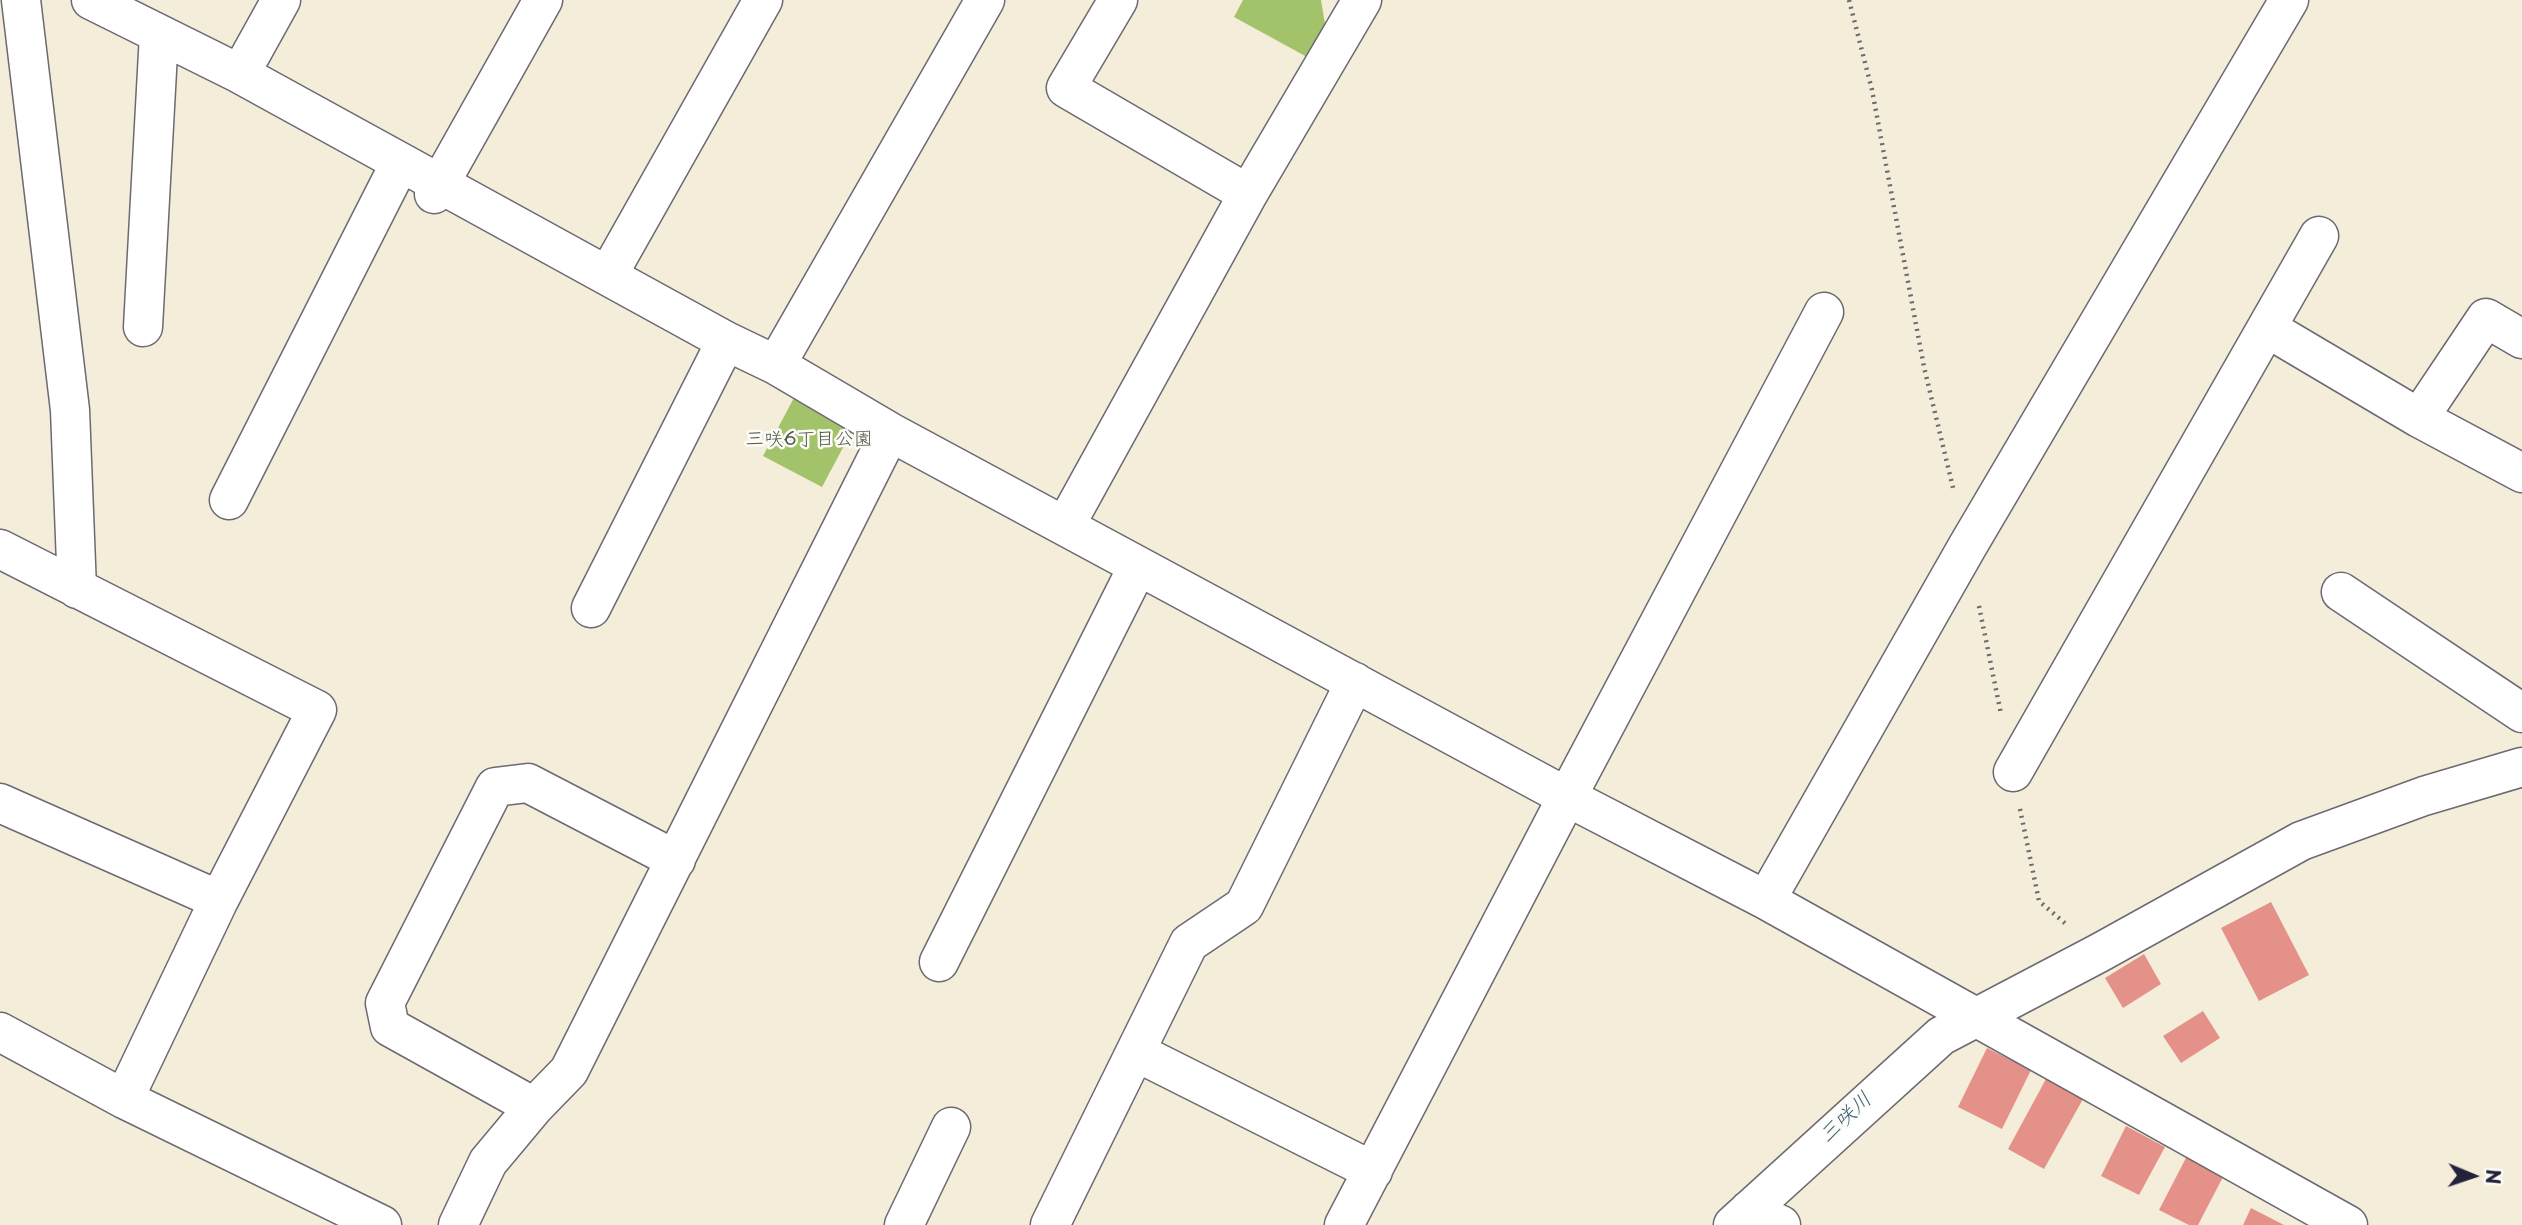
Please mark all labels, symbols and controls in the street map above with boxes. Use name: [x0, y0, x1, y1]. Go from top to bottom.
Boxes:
park label: 三咲6丁目公園: [745, 429, 873, 451]
water label: 三咲川: [1814, 1087, 1878, 1149]
north arrow: [2438, 1141, 2508, 1211]
text: N: [2480, 1169, 2508, 1185]

